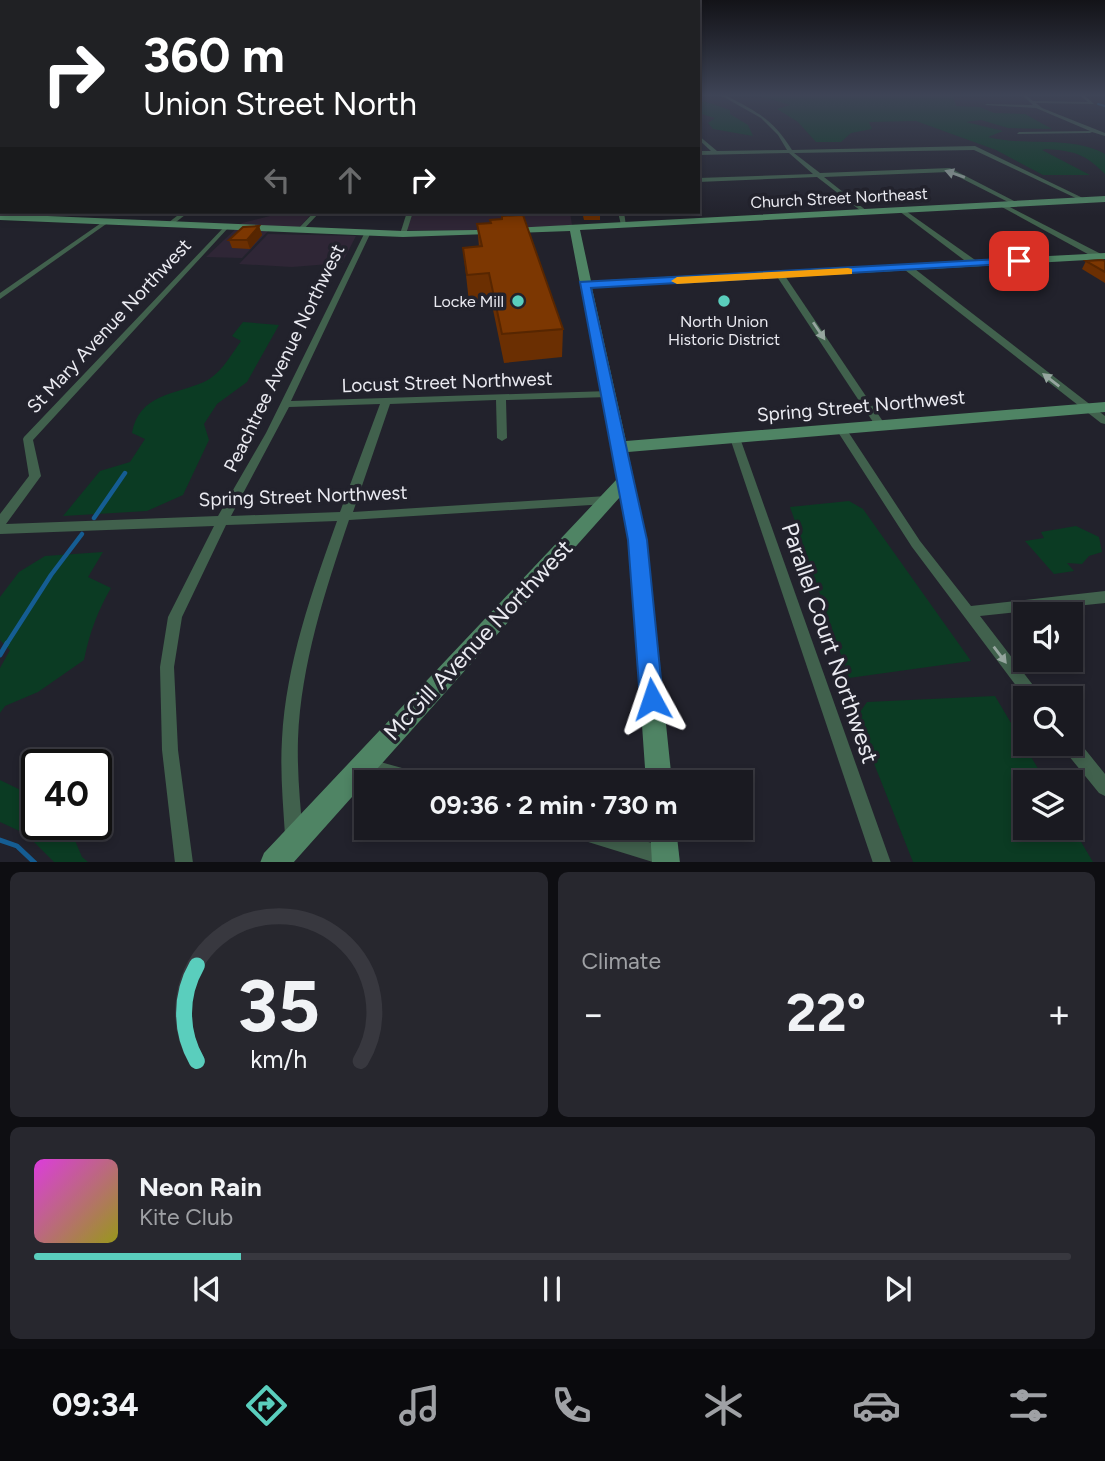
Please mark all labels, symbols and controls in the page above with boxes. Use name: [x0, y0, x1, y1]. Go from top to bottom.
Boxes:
text: 360 m: [143, 25, 285, 84]
icon: right: [28, 28, 119, 119]
text: Union Street North: [143, 85, 417, 123]
icon: left: [258, 161, 296, 199]
icon: ahead: [331, 161, 369, 199]
icon: right: [404, 161, 442, 199]
one-way arrow: [944, 168, 965, 179]
street label: Church Street Northeast: [750, 184, 928, 212]
pin: [989, 231, 1049, 291]
street label: St Mary Avenue Northwest: [22, 234, 196, 418]
street label: Peachtree Avenue Northwest: [219, 240, 349, 476]
icon: arrive: [1000, 242, 1038, 280]
place label: Locke Mill: [433, 292, 504, 311]
marker: Locke Mill: [510, 293, 526, 309]
marker: North Union Historic District: [716, 293, 732, 309]
place label: North Union Historic District: [668, 312, 780, 349]
one-way arrow: [812, 322, 825, 341]
street label: Locust Street Northwest: [341, 367, 553, 397]
one-way arrow: [1042, 373, 1060, 387]
street label: Spring Street Northwest: [756, 385, 966, 427]
street label: Spring Street Northwest: [198, 481, 408, 511]
street label: Parallel Court Northwest: [776, 519, 884, 767]
street label: McGill Avenue Northwest: [378, 534, 578, 746]
map controls: [1013, 602, 1083, 840]
button: sound: [1013, 602, 1083, 672]
one-way arrow: [992, 646, 1007, 664]
position arrow: [615, 662, 689, 736]
button: search: [1013, 686, 1083, 756]
speed limit sign: 40: [21, 749, 112, 840]
button: layers: [1013, 770, 1083, 840]
text: 09:36 · 2 min · 730 m: [430, 789, 677, 821]
text: Climate: [582, 947, 661, 975]
text: 35: [237, 962, 320, 1049]
text: 22°: [786, 982, 866, 1044]
text: −: [582, 991, 605, 1037]
text: +: [1047, 991, 1071, 1037]
text: km/h: [250, 1043, 307, 1073]
text: Neon Rain: [139, 1171, 262, 1203]
text: Kite Club: [139, 1203, 233, 1231]
icon: previous: [188, 1270, 226, 1308]
icon: pause: [533, 1270, 571, 1308]
icon: next: [879, 1270, 917, 1308]
icon: directions: [242, 1381, 291, 1430]
icon: music: [395, 1381, 444, 1430]
icon: phone: [547, 1381, 596, 1430]
icon: climate: [699, 1381, 748, 1430]
icon: car: [852, 1381, 901, 1430]
icon: filters: [1004, 1381, 1053, 1430]
text: 09:34: [52, 1386, 139, 1424]

